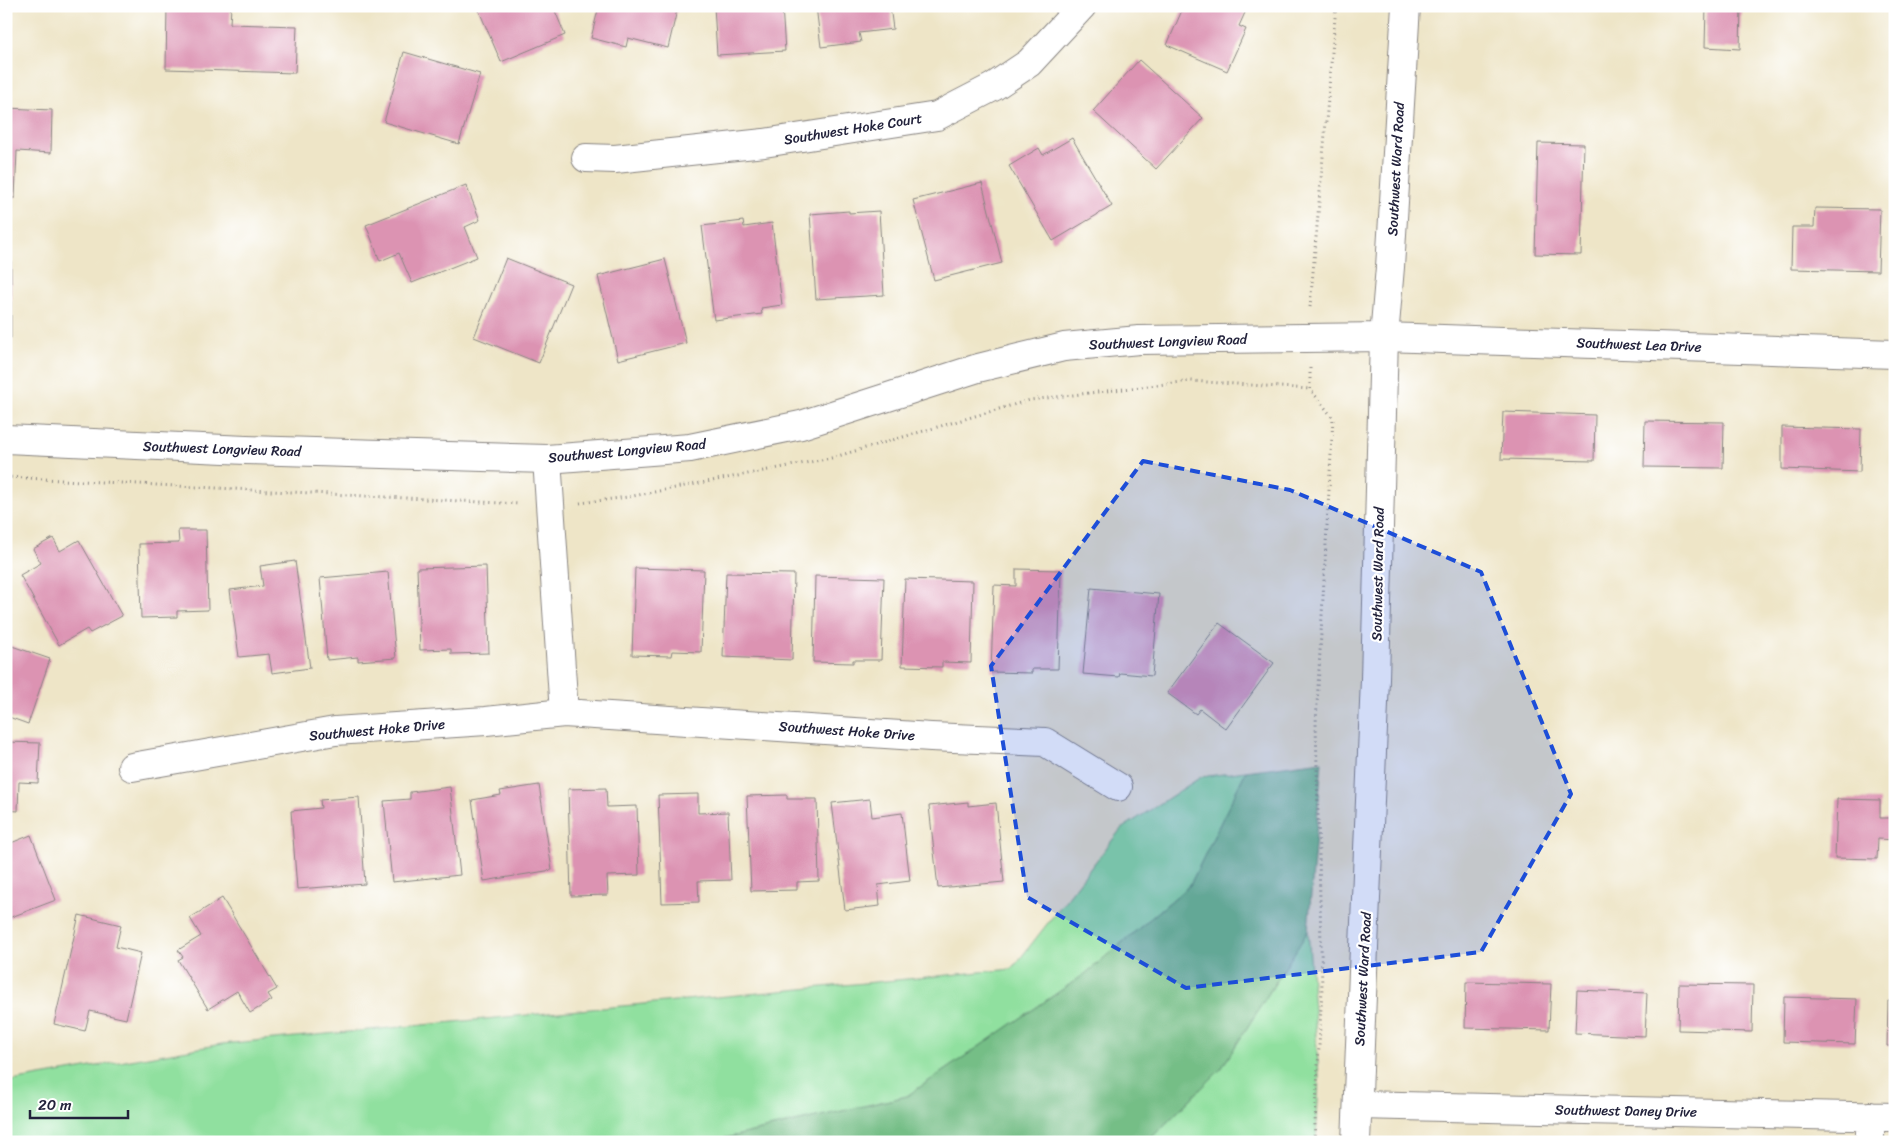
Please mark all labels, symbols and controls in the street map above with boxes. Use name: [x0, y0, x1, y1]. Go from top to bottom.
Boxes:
street label: Southwest Ward Road: [1380, 100, 1412, 237]
street label: Southwest Hoke Court: [782, 106, 924, 152]
street label: Southwest Longview Road: [1089, 327, 1249, 357]
street label: Southwest Lea Drive: [1576, 330, 1702, 360]
street label: Southwest Longview Road: [547, 432, 708, 470]
street label: Southwest Longview Road: [143, 434, 303, 464]
street label: Southwest Ward Road: [1364, 505, 1392, 641]
street label: Southwest Hoke Drive: [308, 712, 446, 748]
street label: Southwest Hoke Drive: [778, 714, 916, 748]
street label: Southwest Ward Road: [1347, 910, 1379, 1047]
scale bar: [30, 1088, 128, 1120]
text: 20 m: [38, 1092, 72, 1118]
street label: Southwest Daney Drive: [1555, 1097, 1697, 1125]

